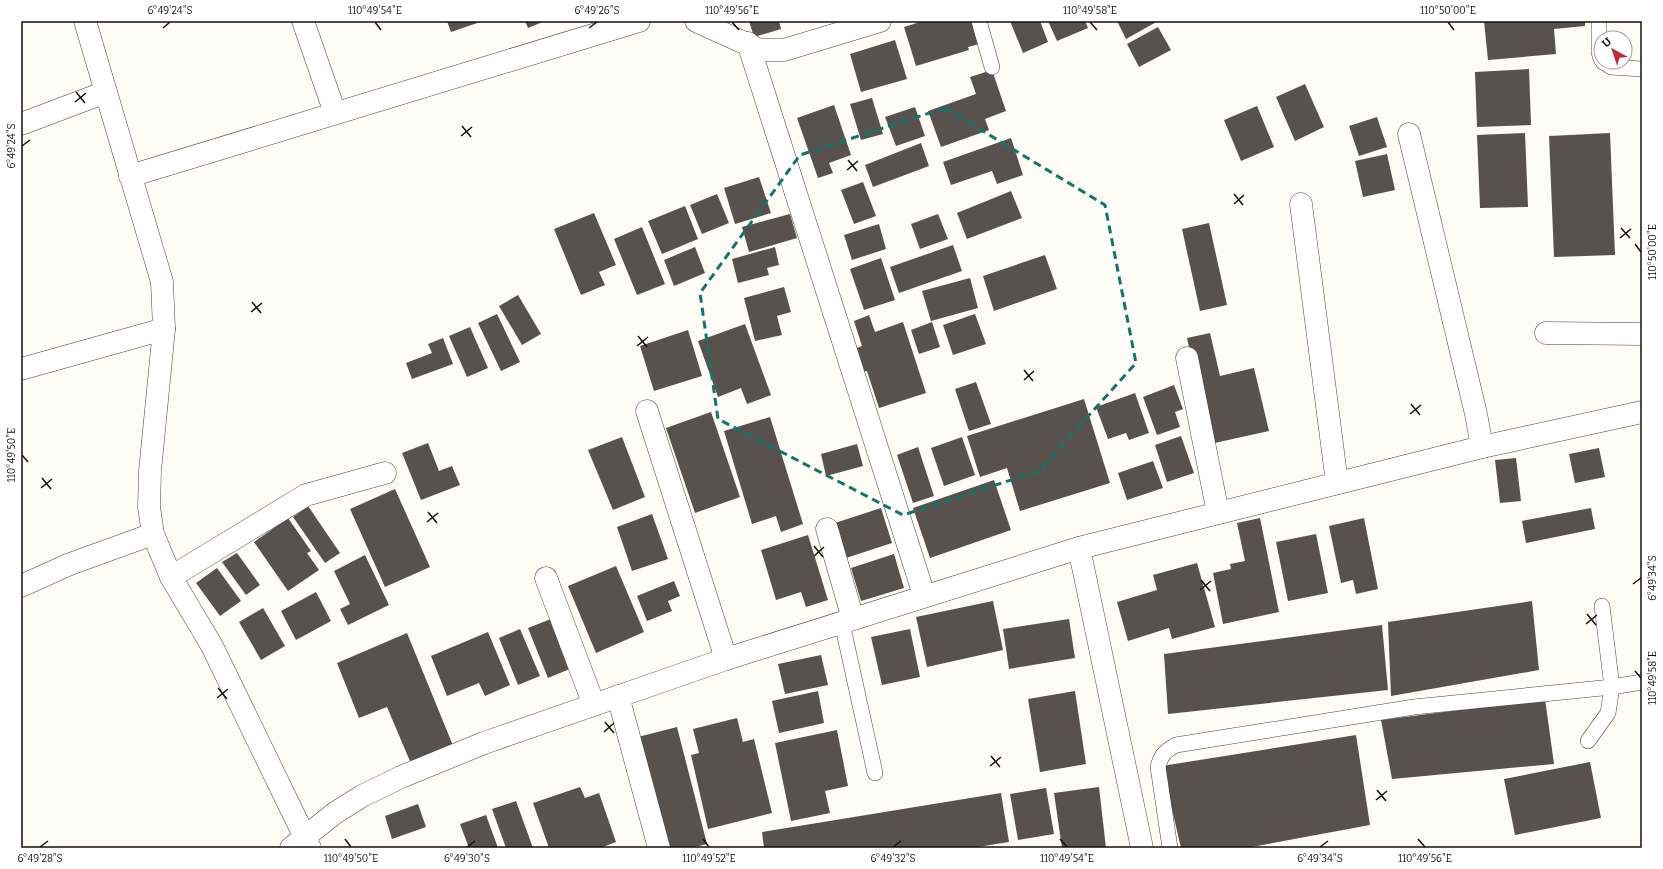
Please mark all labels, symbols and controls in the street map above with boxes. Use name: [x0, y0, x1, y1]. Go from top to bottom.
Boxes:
text: 6°49'24"S: [147, 5, 193, 17]
text: 110°49'54"E: [348, 5, 402, 17]
text: 6°49'26"S: [574, 5, 620, 17]
text: 110°49'56"E: [705, 5, 759, 17]
text: 110°49'58"E: [1063, 5, 1117, 17]
text: 110°50'00"E: [1420, 5, 1476, 17]
north arrow: [1593, 30, 1633, 70]
text: U: [1600, 35, 1614, 50]
text: 6°49'24"S: [6, 123, 18, 169]
text: 110°50'00"E: [1647, 224, 1659, 280]
text: 110°49'50"E: [6, 428, 18, 482]
text: 6°49'34"S: [1647, 555, 1659, 601]
text: 110°49'58"E: [1647, 651, 1659, 705]
text: 6°49'28"S: [17, 853, 63, 865]
text: 110°49'50"E: [324, 853, 378, 865]
text: 6°49'30"S: [444, 853, 490, 865]
text: 110°49'52"E: [682, 853, 736, 865]
text: 6°49'32"S: [871, 853, 915, 865]
text: 110°49'54"E: [1040, 853, 1094, 865]
text: 6°49'34"S: [1297, 853, 1343, 865]
text: 110°49'56"E: [1398, 853, 1452, 865]

